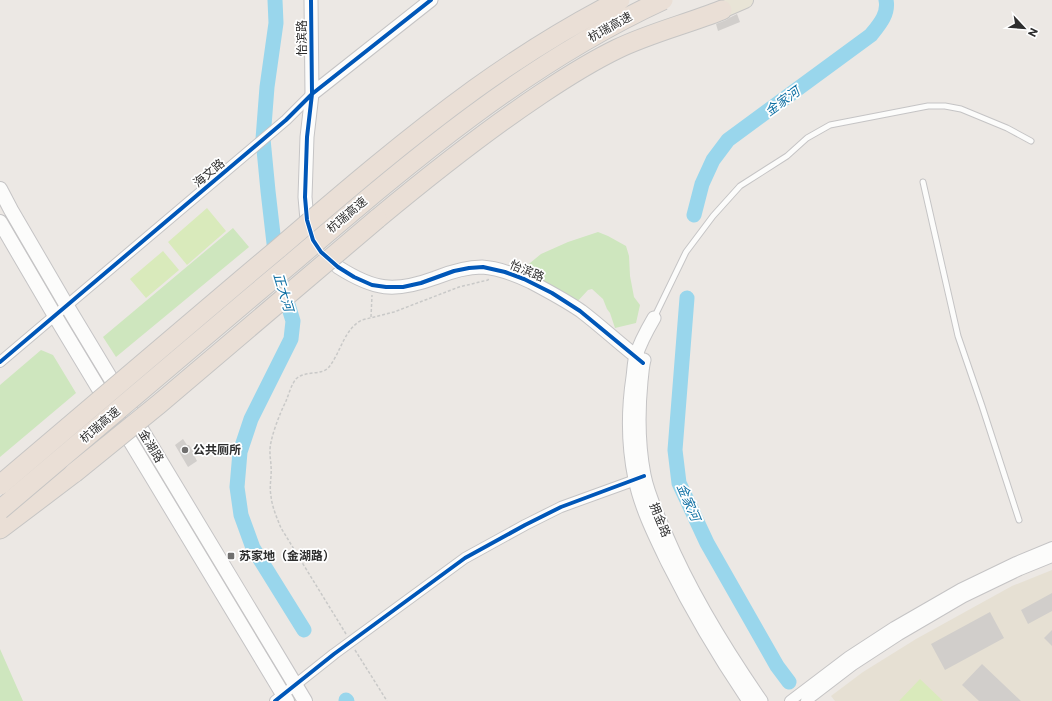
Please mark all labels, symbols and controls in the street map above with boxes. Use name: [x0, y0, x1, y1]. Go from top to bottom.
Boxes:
street label: 杭瑞高速: [585, 8, 634, 44]
north arrow: [1004, 8, 1044, 48]
street label: 怡滨路: [294, 20, 308, 56]
text: N: [1026, 26, 1041, 39]
water label: 金家河: [762, 81, 805, 119]
street label: 海文路: [190, 155, 227, 189]
street label: 杭瑞高速: [323, 193, 369, 235]
street label: 怡滨路: [508, 257, 547, 284]
water label: 正大河: [271, 271, 298, 316]
street label: 杭瑞高速: [76, 403, 122, 445]
street label: 金湖路: [137, 426, 167, 465]
place label: 公共厕所: [193, 442, 241, 456]
marker: 公共厕所: [180, 445, 190, 455]
water label: 金家河: [674, 481, 705, 526]
street label: 拥金路: [648, 500, 674, 539]
place label: 苏家地（金湖路）: [239, 548, 335, 562]
marker: 苏家地（金湖路）: [226, 551, 236, 561]

